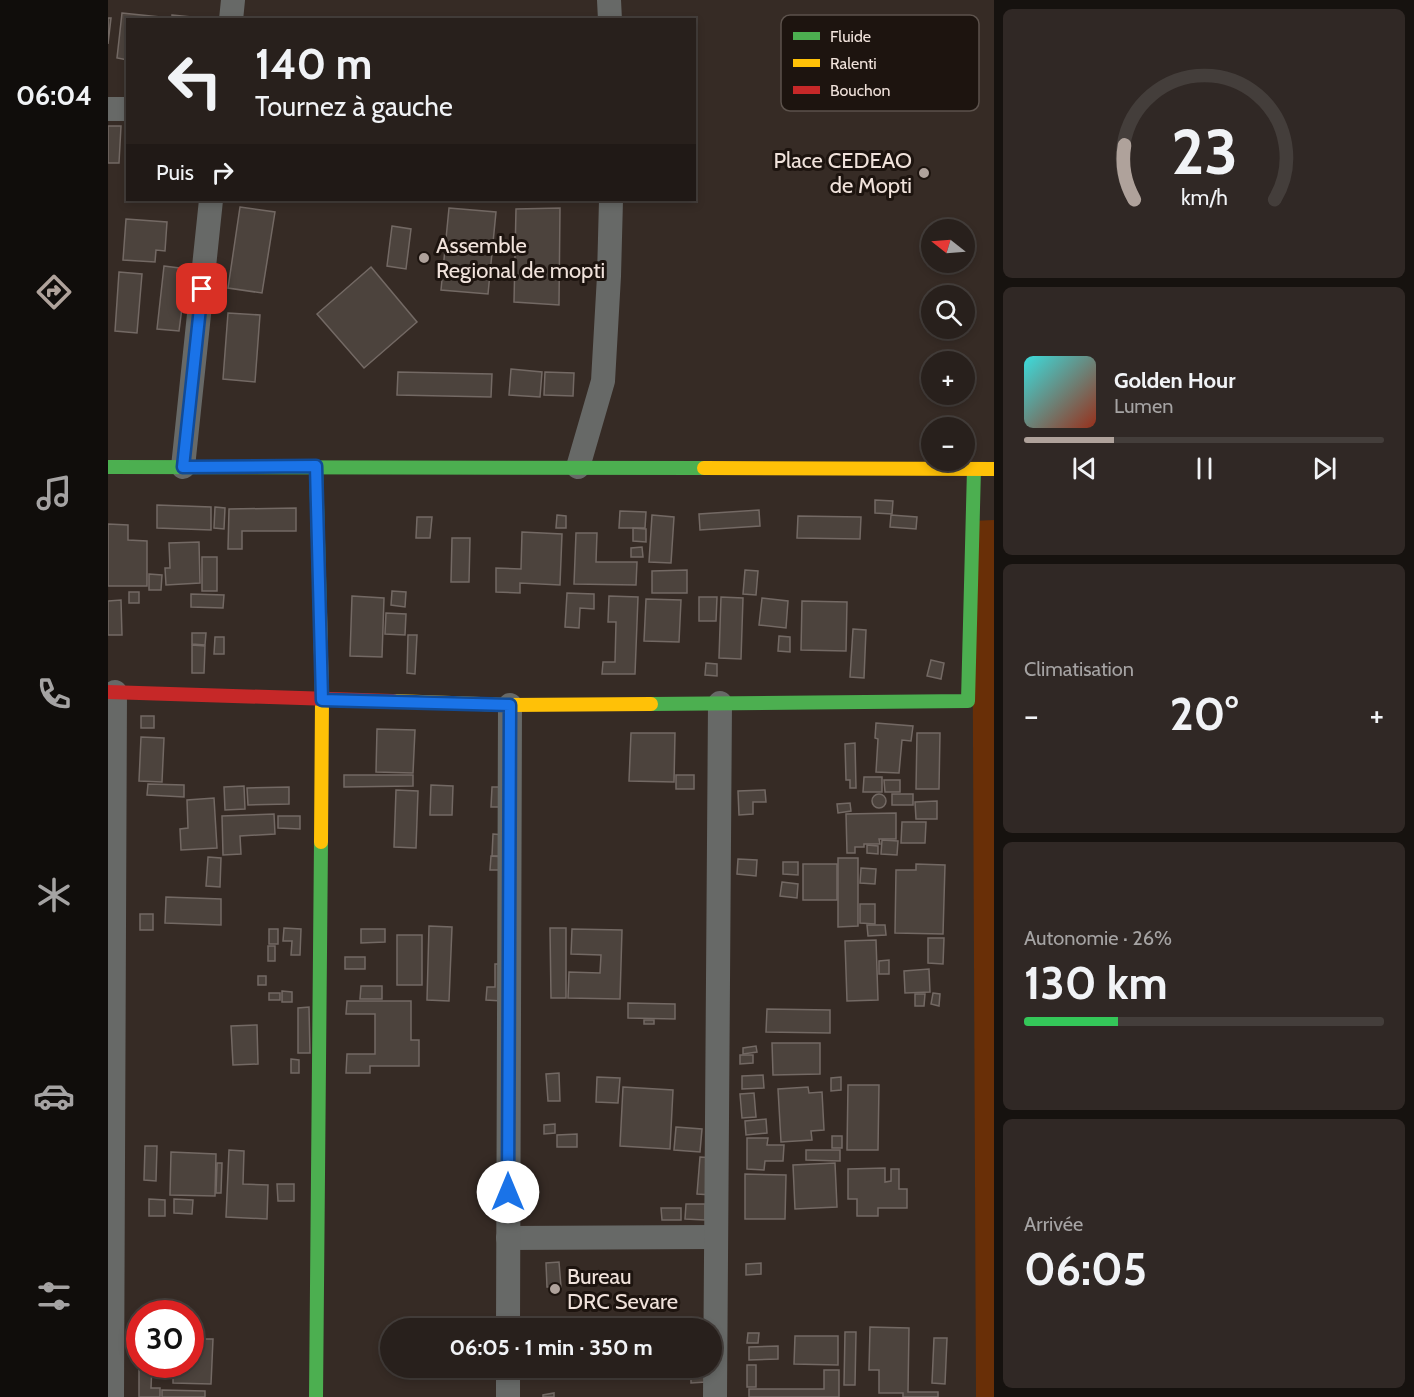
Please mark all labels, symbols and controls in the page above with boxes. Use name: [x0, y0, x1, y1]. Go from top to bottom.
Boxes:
legend: [781, 15, 979, 111]
text: Fluide: [830, 27, 871, 46]
text: 140 m: [255, 38, 372, 90]
icon: left: [156, 42, 234, 120]
text: Ralenti: [830, 54, 877, 73]
text: 06:04: [16, 79, 92, 112]
text: Bouchon: [830, 81, 890, 100]
text: Tournez à gauche: [255, 90, 453, 123]
text: 23: [1171, 114, 1237, 190]
place label: Place CEDEAO de Mopti: [774, 147, 912, 199]
icon: right: [206, 156, 239, 189]
text: Puis: [156, 159, 194, 186]
marker: Place CEDEAO de Mopti: [917, 166, 931, 180]
text: km/h: [1181, 185, 1227, 211]
north arrow: [921, 219, 975, 273]
map controls: [921, 219, 975, 471]
place label: Assemble Regional de mopti: [436, 232, 605, 284]
marker: Assemble Regional de mopti: [417, 251, 431, 265]
pin: [176, 263, 227, 314]
icon: directions: [33, 271, 75, 313]
icon: arrive: [185, 272, 218, 305]
button: search: [921, 285, 975, 339]
button: +: [921, 351, 975, 405]
text: Golden Hour: [1114, 367, 1235, 394]
text: Lumen: [1114, 394, 1173, 418]
button: −: [921, 417, 975, 471]
icon: previous: [1068, 452, 1101, 485]
icon: pause: [1188, 452, 1221, 485]
icon: next: [1308, 452, 1341, 485]
icon: music: [33, 472, 75, 514]
text: Climatisation: [1024, 657, 1134, 681]
icon: phone: [33, 673, 75, 715]
text: 20°: [1170, 687, 1238, 741]
text: −: [1024, 695, 1039, 735]
text: +: [1369, 695, 1384, 735]
icon: climate: [33, 874, 75, 916]
text: Autonomie · 26%: [1024, 926, 1172, 950]
text: 130 km: [1024, 956, 1168, 1010]
icon: car: [33, 1075, 75, 1117]
position arrow: [476, 1160, 540, 1224]
text: Arrivée: [1024, 1212, 1083, 1236]
text: 06:05: [1024, 1242, 1147, 1296]
place label: Bureau DRC Sevare: [567, 1263, 678, 1315]
icon: filters: [33, 1275, 75, 1317]
marker: Bureau DRC Sevare: [548, 1282, 562, 1296]
speed limit sign: 30: [126, 1300, 204, 1378]
text: 06:05 · 1 min · 350 m: [449, 1334, 653, 1361]

